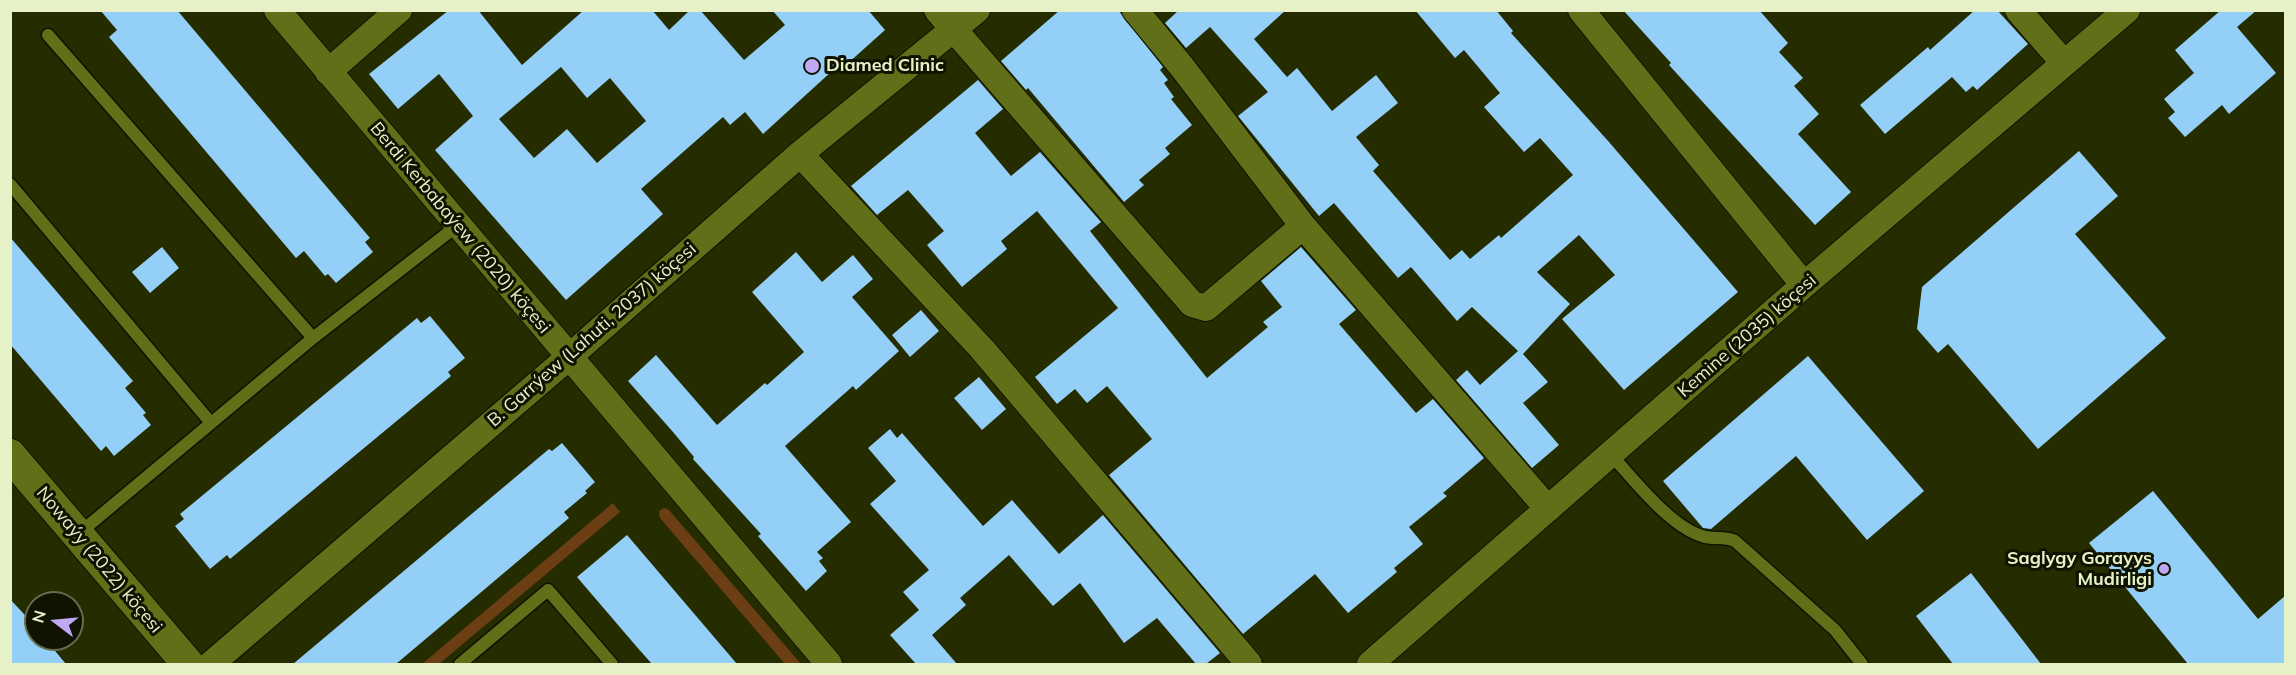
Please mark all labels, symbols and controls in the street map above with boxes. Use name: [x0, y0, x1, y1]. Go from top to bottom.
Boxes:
place label: Diamed Clinic: [826, 55, 944, 77]
marker: Diamed Clinic: [803, 57, 821, 75]
street label: Berdi Kerbabaýew (2020) köçesi: [365, 118, 555, 338]
street label: B. Garrýew (Lahuti, 2037) köçesi: [483, 239, 701, 431]
street label: Kemine (2035) köçesi: [1673, 270, 1821, 402]
street label: Nowaýy (2022) köçesi: [32, 483, 166, 637]
place label: Saglygy Gorayys Mudirligi: [2007, 548, 2152, 590]
marker: Saglygy Gorayys Mudirligi: [2157, 562, 2171, 576]
north arrow: [24, 591, 84, 651]

